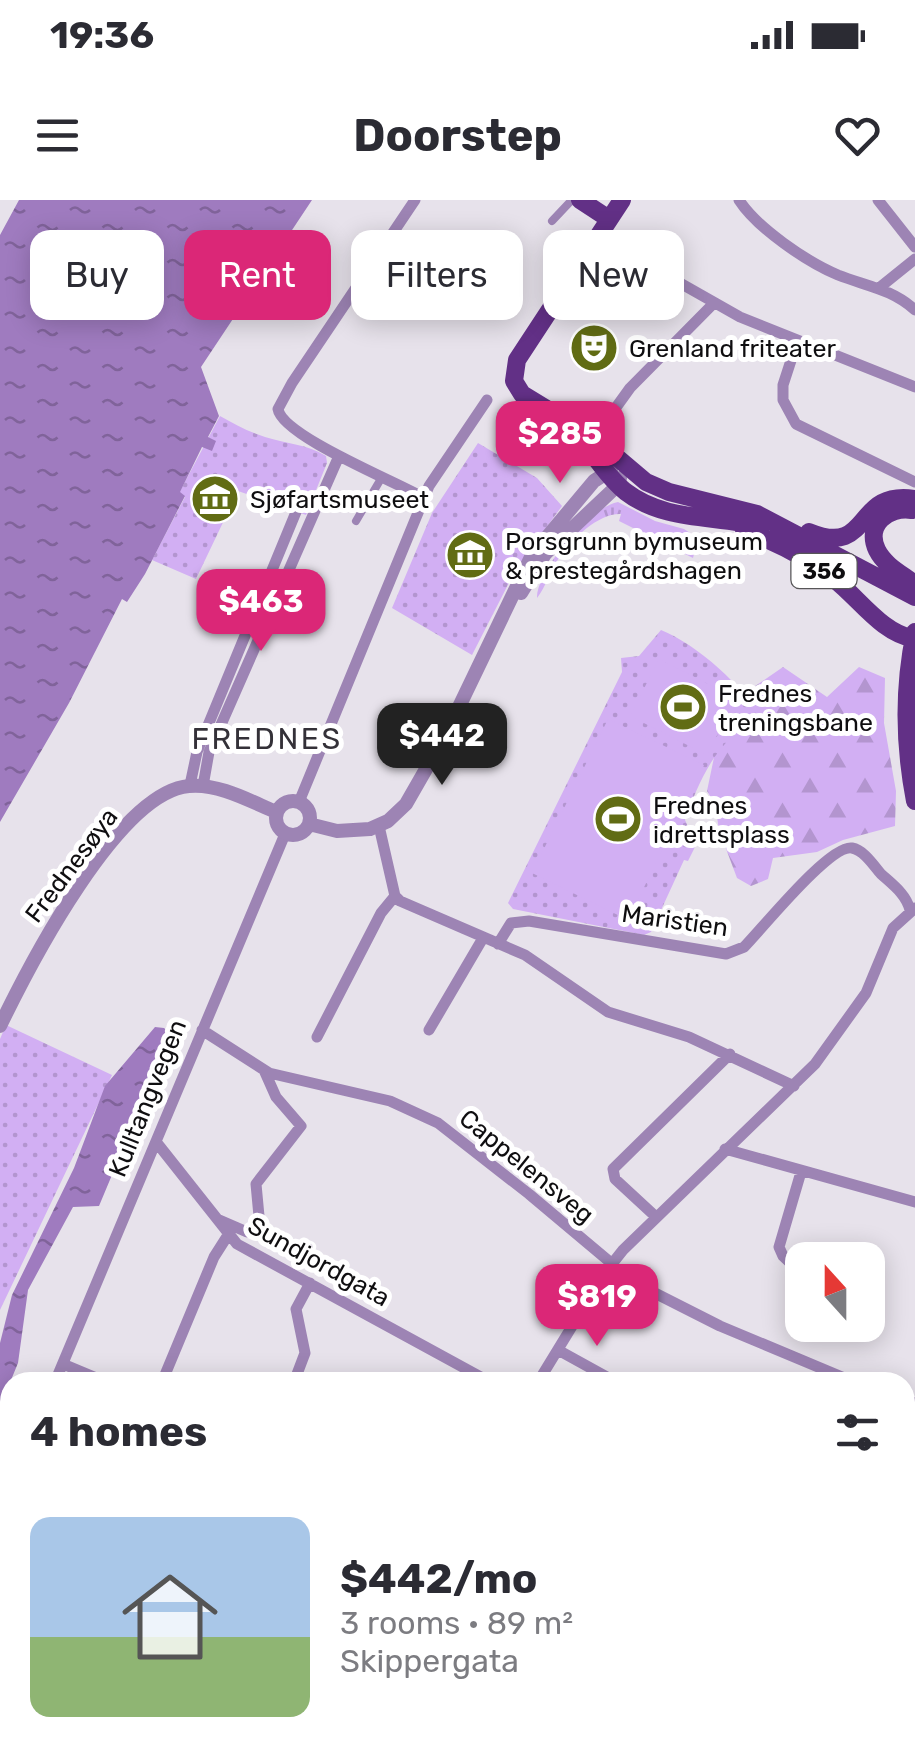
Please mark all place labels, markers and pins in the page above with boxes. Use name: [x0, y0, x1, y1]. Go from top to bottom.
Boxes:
theatre icon: Grenland friteater: [568, 322, 620, 374]
place label: Grenland friteater: [629, 334, 836, 363]
pin: $285: [501, 401, 619, 486]
museum icon: Sjøfartsmuseet: [189, 473, 241, 525]
place label: Sjøfartsmuseet: [250, 485, 429, 514]
place label: Porsgrunn bymuseum & prestegårdshagen: [505, 527, 763, 585]
museum icon: Porsgrunn bymuseum & prestegårdshagen: [444, 529, 496, 581]
pin: $463: [202, 569, 320, 654]
place label: Frednes treningsbane: [718, 679, 873, 737]
sports icon: Frednes treningsbane: [657, 681, 709, 733]
pin: $442: [383, 703, 501, 788]
place label: Frednes idrettsplass: [653, 791, 790, 849]
sports icon: Frednes idrettsplass: [592, 793, 644, 845]
pin: $819: [538, 1264, 656, 1349]

